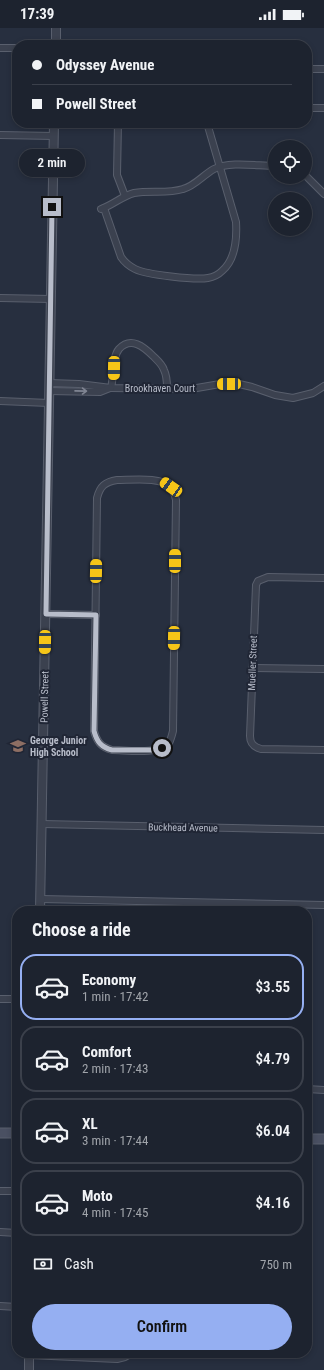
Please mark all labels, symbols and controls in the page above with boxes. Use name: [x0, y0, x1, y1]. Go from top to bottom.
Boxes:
text: 17:39: [20, 5, 54, 23]
text: Odyssey Avenue: [56, 56, 154, 74]
text: Powell Street: [56, 95, 136, 113]
map controls: [268, 140, 312, 236]
button: locate: [268, 140, 312, 184]
callout: 2 min: [19, 149, 85, 177]
text: 2 min: [38, 155, 66, 170]
button: layers: [268, 192, 312, 236]
route end: [43, 198, 61, 216]
car: [108, 356, 120, 380]
car: [217, 378, 241, 390]
street label: Brookhaven Court: [125, 383, 195, 394]
one-way arrow: [74, 387, 87, 395]
car: [158, 475, 184, 499]
car: [169, 549, 181, 573]
car: [90, 559, 102, 583]
car: [168, 626, 180, 650]
car: [39, 630, 51, 654]
street label: Mueller Street: [246, 635, 259, 691]
street label: Powell Street: [39, 671, 50, 723]
place label: George Junior High School: [30, 735, 87, 758]
school or university icon: George Junior High School: [9, 737, 27, 755]
route start: [153, 739, 171, 757]
street label: Buckhead Avenue: [148, 821, 218, 834]
text: Choose a ride: [32, 919, 131, 940]
icon: car: [34, 969, 70, 1005]
text: Economy: [82, 971, 136, 989]
text: $3.55: [256, 978, 290, 996]
text: 1 min · 17:42: [82, 989, 148, 1004]
icon: car: [34, 1041, 70, 1077]
text: Comfort: [82, 1043, 131, 1061]
text: $4.79: [256, 1050, 290, 1068]
text: 2 min · 17:43: [82, 1061, 148, 1076]
icon: car: [34, 1113, 70, 1149]
text: XL: [82, 1115, 98, 1133]
text: $6.04: [256, 1122, 290, 1140]
text: 3 min · 17:44: [82, 1133, 148, 1148]
icon: car: [34, 1185, 70, 1221]
text: Moto: [82, 1187, 113, 1205]
text: $4.16: [256, 1194, 290, 1212]
text: 4 min · 17:45: [82, 1205, 148, 1220]
icon: cash: [32, 1253, 54, 1275]
text: Cash: [64, 1255, 94, 1273]
text: 750 m: [260, 1257, 292, 1272]
button: Confirm: [32, 1304, 292, 1350]

